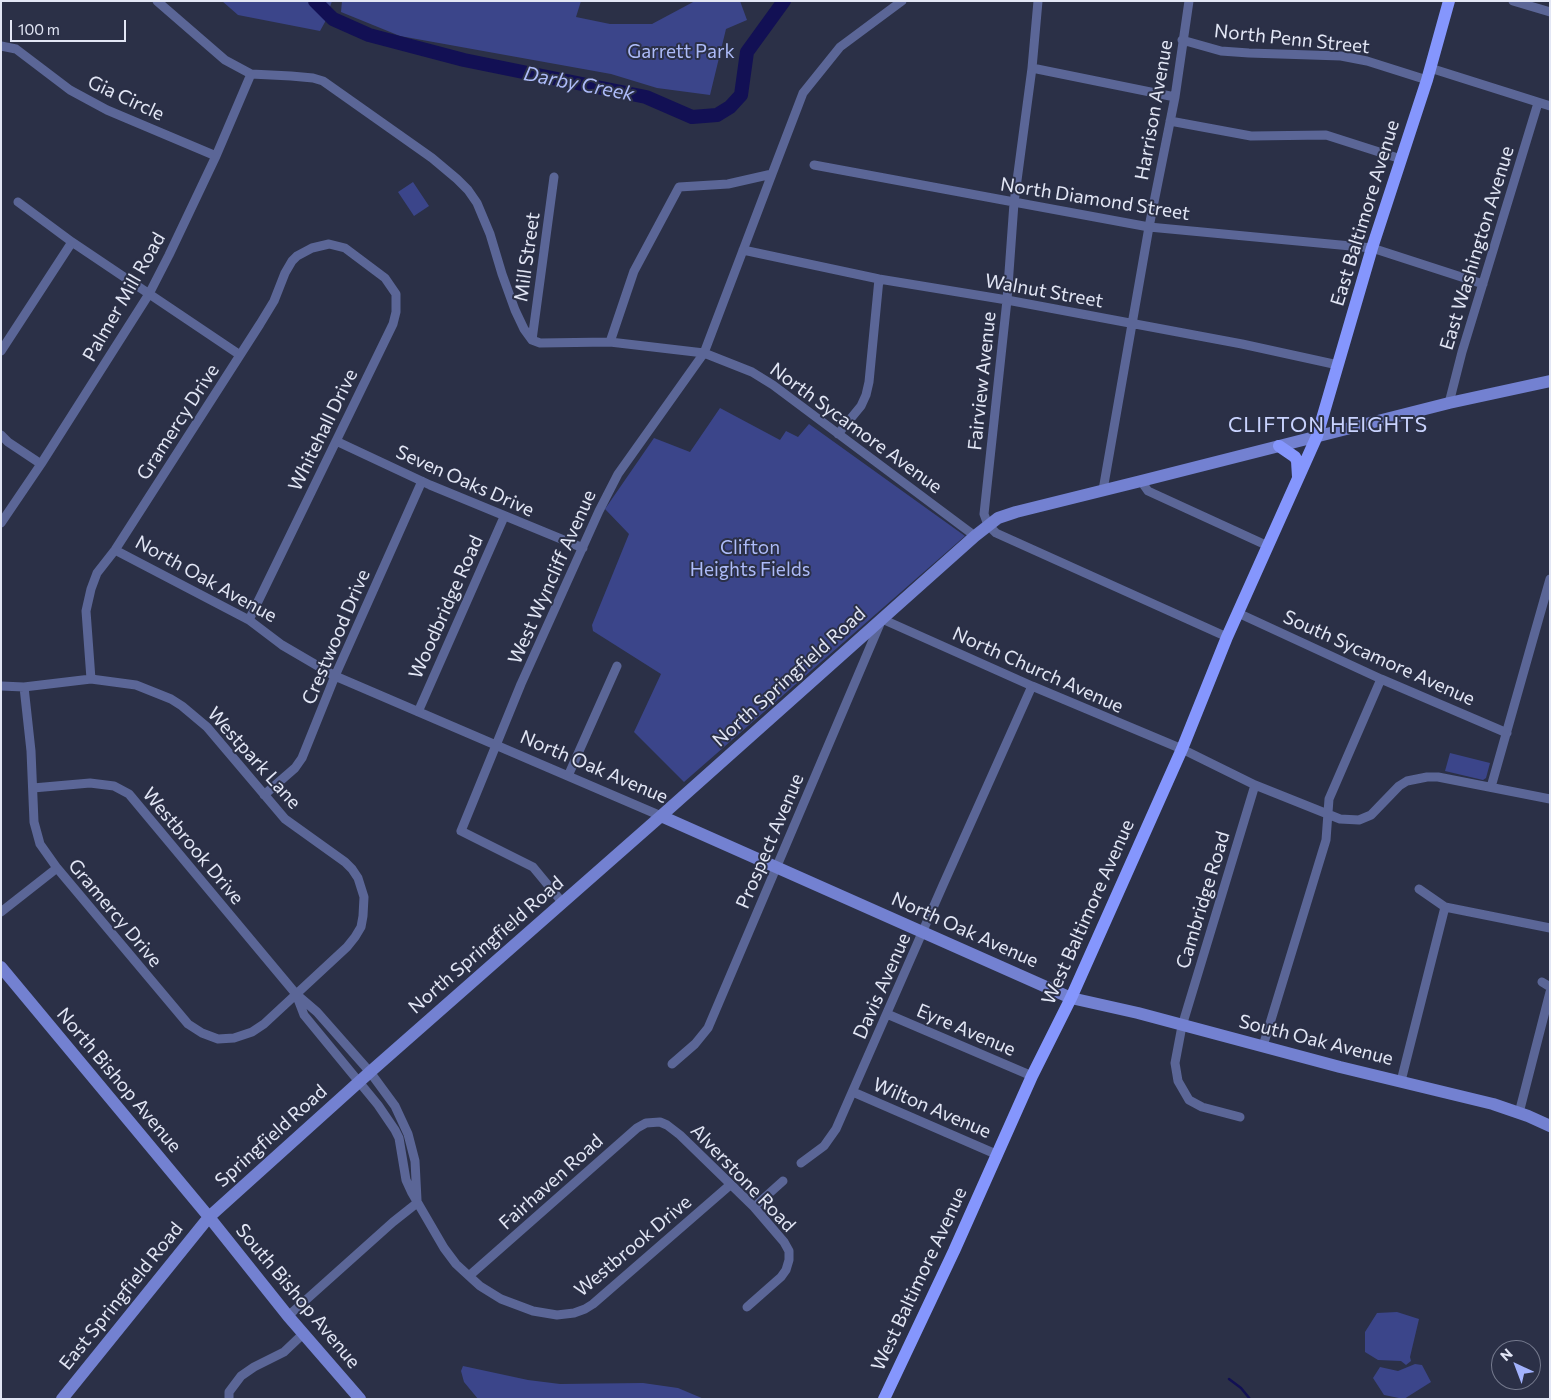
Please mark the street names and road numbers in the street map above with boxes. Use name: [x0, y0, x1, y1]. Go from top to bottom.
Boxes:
street label: North Penn Street: [1213, 19, 1371, 59]
street label: Harrison Avenue: [1130, 38, 1178, 182]
street label: Gia Circle: [84, 70, 168, 126]
street label: East Baltimore Avenue: [1326, 117, 1404, 309]
street label: East Washington Avenue: [1435, 143, 1519, 353]
street label: North Diamond Street: [999, 173, 1191, 225]
street label: Mill Street: [509, 211, 545, 303]
street label: Palmer Mill Road: [78, 228, 170, 366]
street label: Walnut Street: [983, 269, 1105, 313]
street label: Fairview Avenue: [963, 310, 1001, 452]
street label: North Sycamore Avenue: [765, 358, 947, 498]
street label: Gramercy Drive: [132, 360, 224, 484]
street label: Whitehall Drive: [284, 365, 362, 495]
street label: Seven Oaks Drive: [392, 440, 538, 522]
street label: West Wyncliff Avenue: [503, 486, 601, 668]
street label: North Oak Avenue: [131, 531, 281, 627]
street label: Woodbridge Road: [404, 532, 488, 682]
street label: Crestwood Drive: [297, 566, 375, 708]
street label: North Springfield Road: [708, 602, 870, 752]
street label: South Sycamore Avenue: [1280, 605, 1478, 711]
street label: North Church Avenue: [949, 622, 1127, 718]
street label: Westpark Lane: [202, 702, 306, 814]
street label: North Oak Avenue: [517, 726, 671, 808]
street label: Prospect Avenue: [731, 770, 809, 912]
street label: Westbrook Drive: [138, 783, 248, 909]
street label: West Baltimore Avenue: [1037, 816, 1139, 1008]
street label: Cambridge Road: [1171, 829, 1235, 971]
street label: Gramercy Drive: [63, 854, 167, 972]
street label: North Springfield Road: [404, 871, 568, 1019]
street label: North Oak Avenue: [888, 887, 1042, 973]
street label: Davis Avenue: [848, 929, 916, 1043]
street label: Eyre Avenue: [913, 999, 1019, 1061]
street label: North Bishop Avenue: [52, 1003, 186, 1157]
street label: South Oak Avenue: [1237, 1010, 1395, 1070]
street label: Wilton Avenue: [870, 1073, 994, 1143]
street label: Springfield Road: [211, 1080, 331, 1192]
street label: Alverstone Road: [686, 1119, 800, 1237]
street label: Fairhaven Road: [494, 1129, 608, 1235]
street label: West Baltimore Avenue: [866, 1184, 972, 1374]
street label: Westbrook Drive: [570, 1191, 696, 1301]
street label: East Springfield Road: [54, 1218, 188, 1374]
street label: South Bishop Avenue: [231, 1219, 365, 1373]

